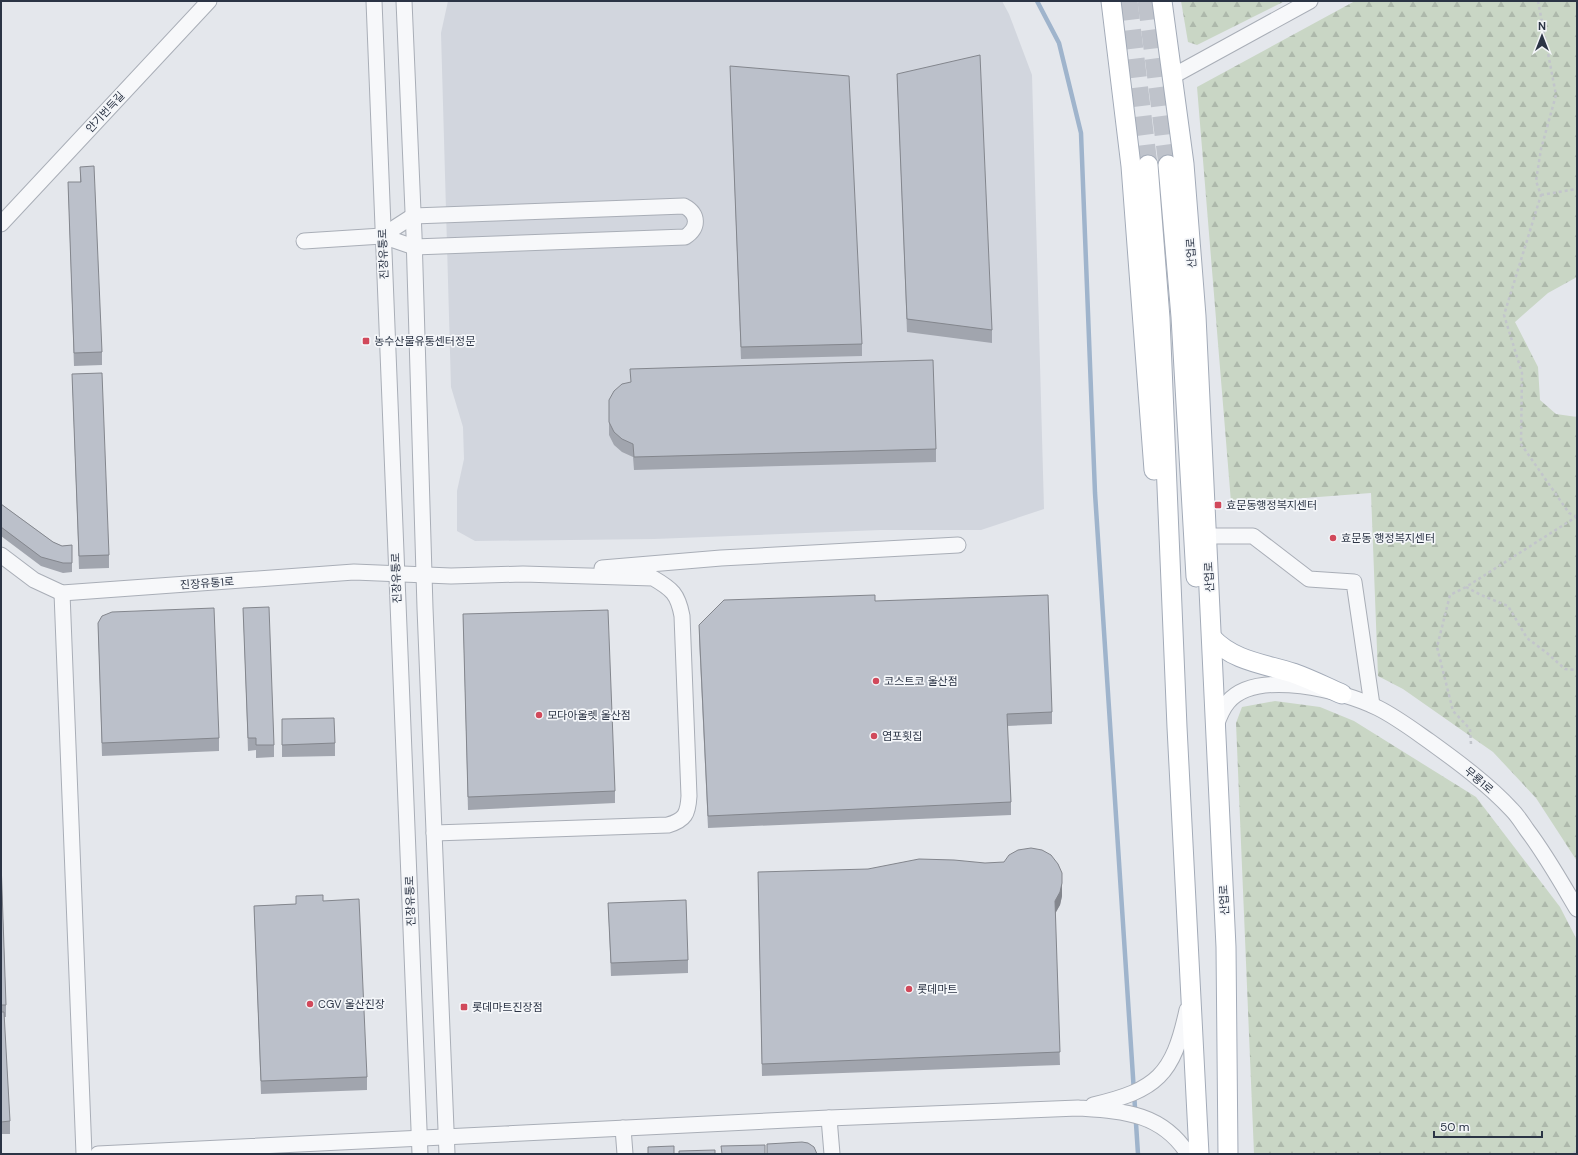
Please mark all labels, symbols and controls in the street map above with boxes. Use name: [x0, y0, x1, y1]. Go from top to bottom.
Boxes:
north arrow: [1522, 16, 1562, 56]
text: N: [1538, 19, 1546, 33]
street label: 안기번득길: [83, 89, 127, 135]
street label: 진장유통로: [375, 228, 391, 280]
street label: 산업로: [1183, 237, 1199, 269]
place label: 농수산물유통센터정문: [374, 334, 475, 348]
marker: 농수산물유통센터정문: [361, 336, 371, 346]
place label: 효문동행정복지센터: [1226, 498, 1317, 512]
marker: 효문동행정복지센터: [1213, 500, 1223, 510]
place label: 효문동 행정복지센터: [1341, 531, 1435, 545]
marker: 효문동 행정복지센터: [1328, 533, 1338, 543]
street label: 진장유통로: [388, 552, 404, 604]
street label: 산업로: [1201, 561, 1217, 593]
street label: 진장유통1로: [180, 574, 234, 592]
place label: 코스트코 울산점: [884, 674, 958, 688]
marker: 코스트코 울산점: [871, 676, 881, 686]
place label: 모다아울렛 울산점: [547, 708, 631, 722]
marker: 모다아울렛 울산점: [534, 710, 544, 720]
place label: 염포횟집: [882, 729, 922, 743]
marker: 염포횟집: [869, 731, 879, 741]
street label: 무룡1로: [1462, 764, 1496, 796]
street label: 진장유통로: [402, 875, 418, 927]
street label: 산업로: [1216, 884, 1232, 916]
place label: 롯데마트: [917, 982, 957, 996]
marker: 롯데마트: [904, 984, 914, 994]
place label: CGV 울산진장: [318, 997, 385, 1011]
marker: CGV 울산진장: [305, 999, 315, 1009]
place label: 롯데마트진장점: [472, 1000, 543, 1014]
marker: 롯데마트진장점: [459, 1002, 469, 1012]
scale bar: [1434, 1113, 1542, 1139]
text: 50 m: [1440, 1119, 1469, 1135]

